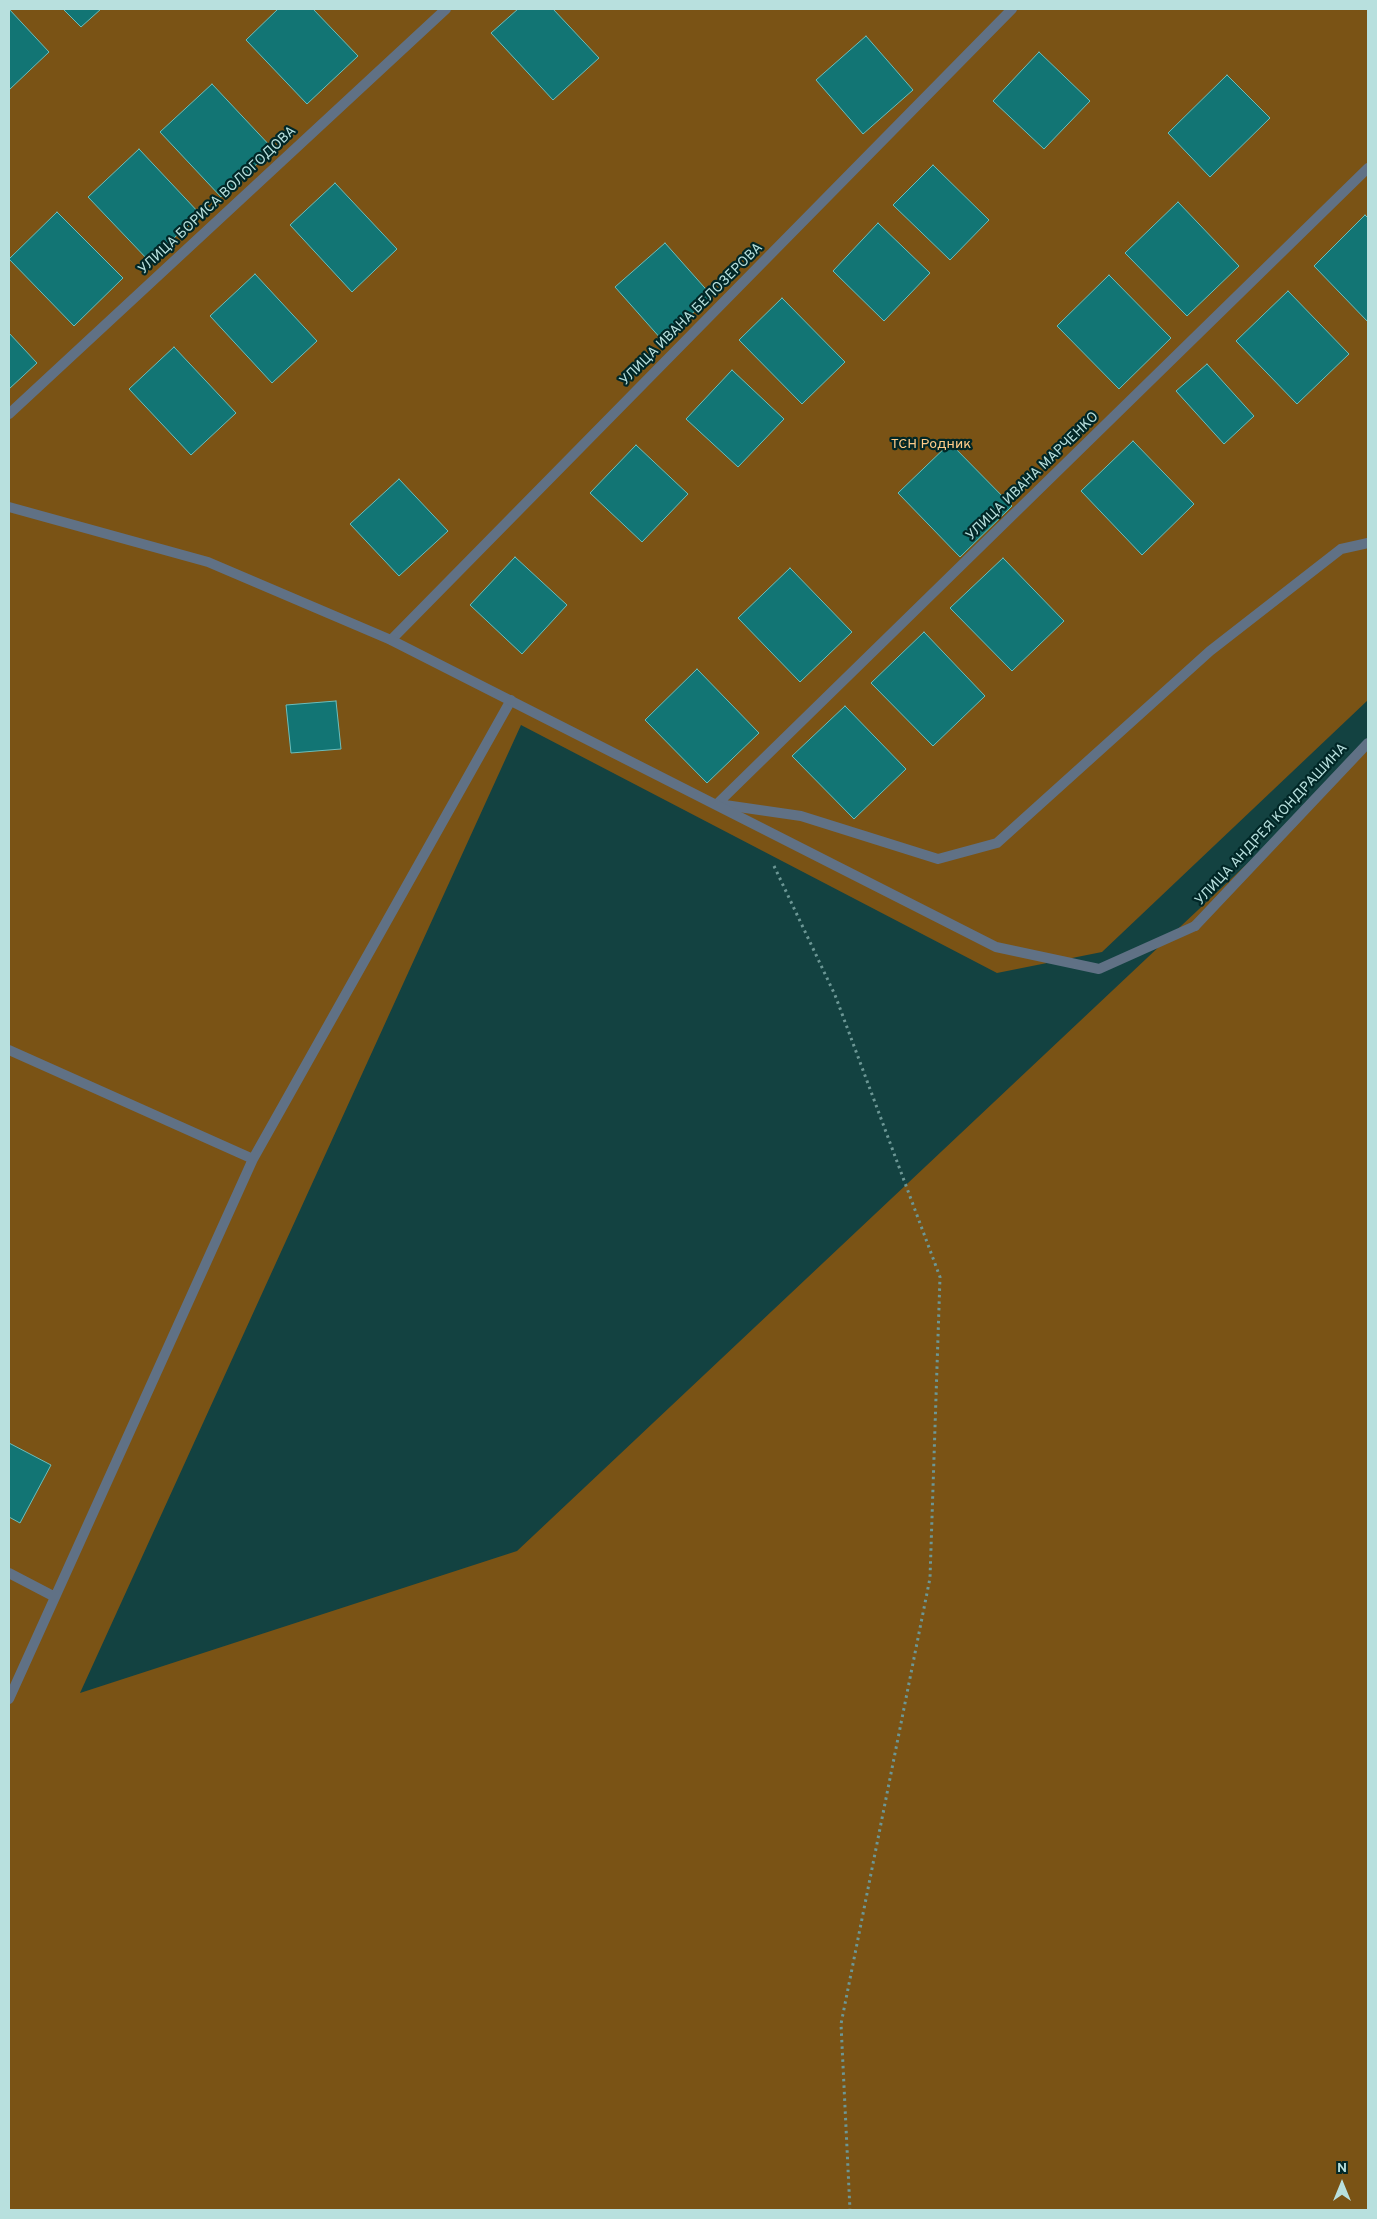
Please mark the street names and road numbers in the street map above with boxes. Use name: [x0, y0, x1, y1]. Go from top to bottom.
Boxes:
street label: УЛИЦА БОРИСА ВОЛОГОДОВА: [136, 123, 300, 279]
street label: УЛИЦА ИВАНА БЕЛОЗЕРОВА: [617, 240, 767, 390]
street label: УЛИЦА ИВАНА МАРЧЕНКО: [963, 409, 1103, 545]
street label: УЛИЦА АНДРЕЯ КОНДРАШИНА: [1192, 740, 1352, 910]

